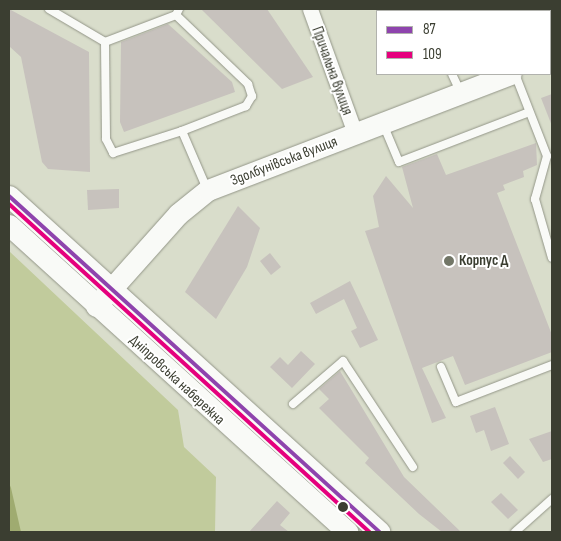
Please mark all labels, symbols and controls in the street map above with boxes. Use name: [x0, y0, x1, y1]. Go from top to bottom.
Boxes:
legend: [376, 10, 551, 75]
text: 87: [423, 20, 436, 39]
street label: Причальна вулиця: [308, 24, 356, 118]
text: 109: [423, 45, 442, 64]
street label: Здолбунівська вулиця: [228, 132, 340, 190]
place label: Корпус Д: [459, 252, 508, 270]
marker: Корпус Д: [443, 255, 455, 267]
street label: Дніпровська набережна: [126, 331, 228, 429]
unlabelled marker: [338, 502, 348, 512]

